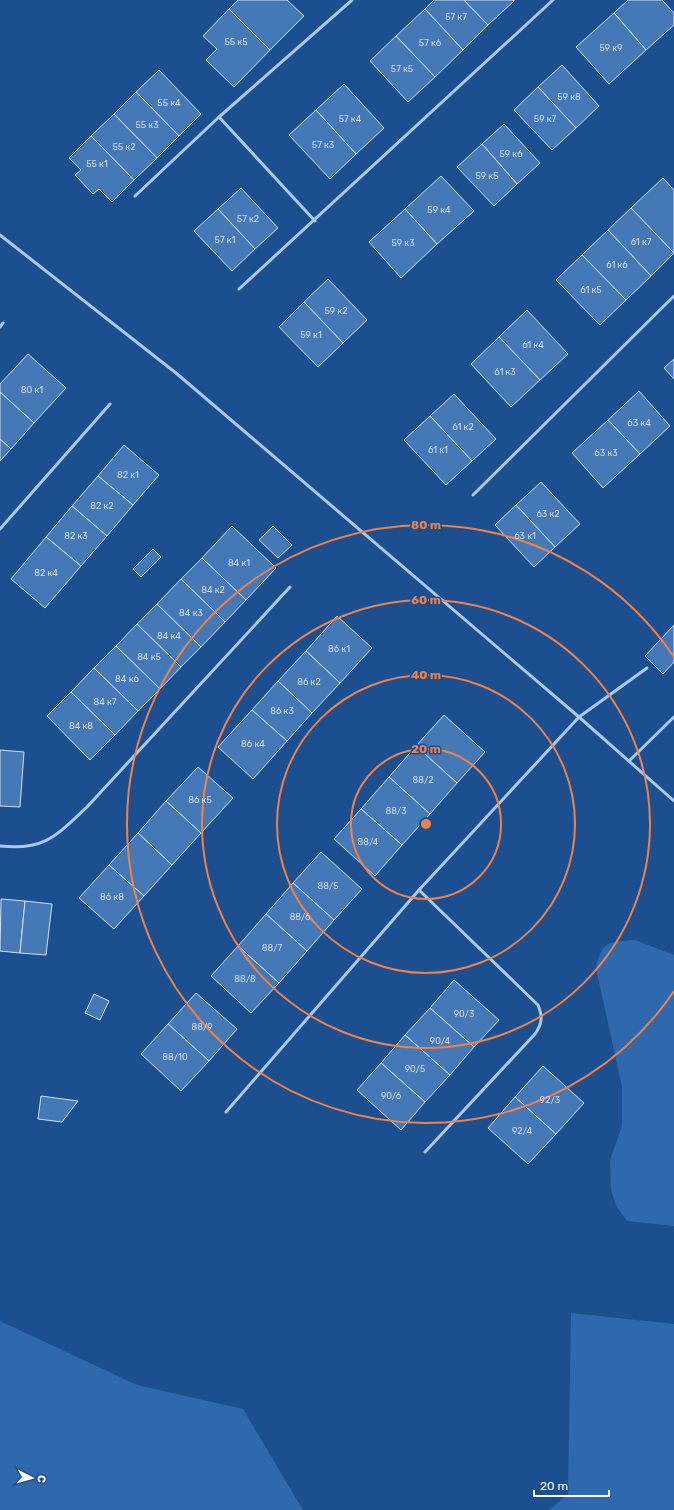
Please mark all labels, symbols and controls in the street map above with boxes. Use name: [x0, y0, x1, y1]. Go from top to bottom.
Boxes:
house number: 57 к7: [445, 12, 467, 22]
house number: 55 к5: [224, 37, 248, 47]
house number: 57 к6: [419, 38, 442, 48]
house number: 59 к9: [599, 43, 623, 53]
house number: 57 к5: [391, 64, 413, 74]
house number: 59 к8: [557, 92, 581, 102]
house number: 55 к4: [157, 98, 181, 108]
house number: 57 к4: [339, 114, 362, 124]
house number: 59 к7: [534, 114, 557, 124]
house number: 55 к3: [135, 120, 159, 130]
house number: 57 к3: [312, 140, 334, 150]
house number: 55 к2: [112, 142, 136, 152]
house number: 59 к6: [499, 149, 523, 159]
house number: 55 к1: [86, 159, 108, 169]
house number: 59 к5: [475, 171, 499, 181]
house number: 59 к4: [427, 205, 451, 215]
house number: 57 к2: [237, 214, 259, 224]
house number: 57 к1: [215, 235, 236, 245]
house number: 61 к7: [631, 237, 652, 247]
house number: 59 к3: [391, 238, 415, 248]
house number: 61 к6: [606, 260, 628, 270]
house number: 61 к5: [580, 285, 602, 295]
house number: 59 к2: [325, 306, 348, 316]
house number: 59 к1: [300, 330, 322, 340]
house number: 61 к4: [522, 340, 544, 350]
house number: 61 к3: [494, 367, 516, 377]
house number: 80 к1: [21, 385, 43, 395]
house number: 63 к4: [627, 418, 651, 428]
house number: 61 к2: [452, 422, 474, 432]
house number: 61 к1: [428, 445, 448, 455]
house number: 63 к3: [594, 448, 618, 458]
house number: 82 к1: [117, 470, 139, 480]
house number: 82 к2: [90, 501, 114, 511]
house number: 63 к2: [536, 509, 560, 519]
text: 80 m: [411, 518, 441, 532]
house number: 82 к3: [64, 531, 88, 541]
house number: 63 к1: [514, 531, 536, 541]
house number: 84 к1: [228, 558, 250, 568]
house number: 82 к4: [34, 568, 58, 578]
house number: 84 к2: [201, 585, 225, 595]
text: 60 m: [411, 593, 441, 607]
house number: 84 к3: [179, 608, 203, 618]
house number: 84 к4: [157, 631, 181, 641]
house number: 86 к1: [328, 644, 350, 654]
house number: 84 к5: [137, 652, 161, 662]
text: 40 m: [411, 668, 441, 682]
house number: 84 к6: [115, 674, 139, 684]
house number: 86 к2: [297, 677, 321, 687]
house number: 84 к7: [94, 697, 117, 707]
house number: 86 к3: [270, 706, 294, 716]
house number: 84 к8: [69, 721, 93, 731]
house number: 86 к4: [241, 739, 265, 749]
text: 20 m: [411, 742, 441, 756]
house number: 88/2: [413, 775, 433, 785]
house number: 86 к5: [188, 795, 212, 805]
house number: 88/3: [385, 806, 407, 816]
centre of rings: [419, 817, 433, 831]
house number: 88/4: [358, 837, 379, 847]
house number: 88/5: [317, 881, 339, 891]
house number: 86 к8: [100, 892, 124, 902]
house number: 88/6: [290, 912, 311, 922]
house number: 88/7: [262, 943, 283, 953]
house number: 88/8: [234, 974, 256, 984]
house number: 90/3: [454, 1009, 474, 1019]
house number: 88/9: [191, 1022, 213, 1032]
house number: 90/4: [430, 1036, 451, 1046]
house number: 88/10: [162, 1052, 188, 1062]
house number: 90/5: [405, 1064, 425, 1074]
house number: 90/6: [381, 1091, 402, 1101]
house number: 92/3: [540, 1095, 560, 1105]
house number: 92/4: [512, 1126, 532, 1136]
north arrow: [12, 1458, 52, 1498]
scale bar: [534, 1472, 609, 1498]
text: С: [35, 1474, 48, 1484]
text: 20 m: [540, 1479, 568, 1493]

